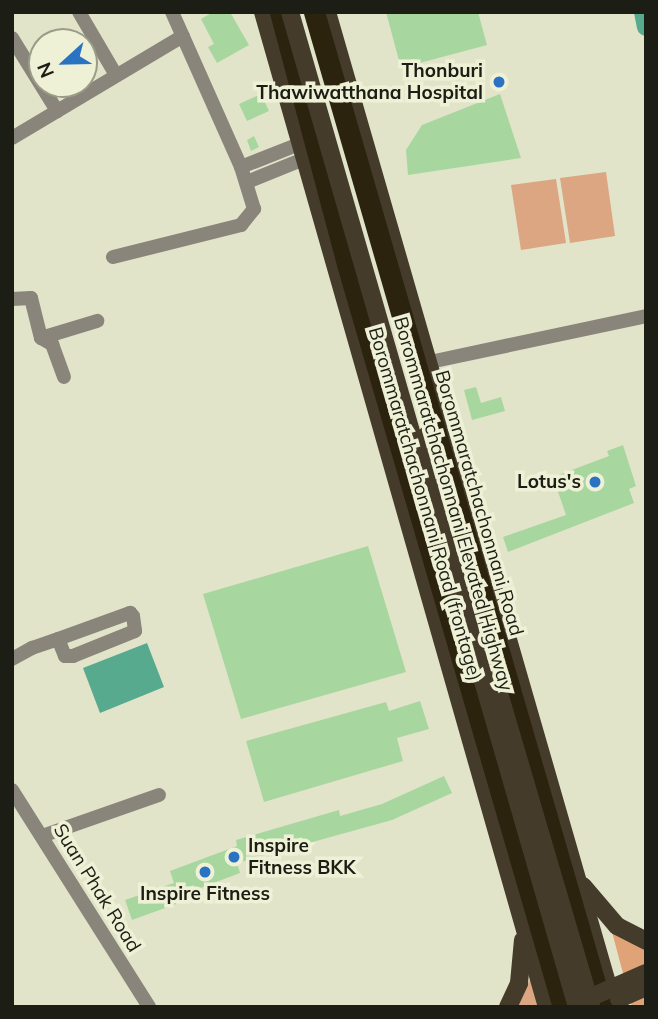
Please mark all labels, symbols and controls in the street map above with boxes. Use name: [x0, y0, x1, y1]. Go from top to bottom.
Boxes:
north arrow: [28, 28, 98, 98]
text: N: [32, 59, 59, 81]
place label: Thonburi Thawiwatthana Hospital: [256, 60, 483, 104]
marker: Thonburi Thawiwatthana Hospital: [489, 72, 509, 92]
street label: Borommaratchachonnani Elevated Highway: [389, 314, 517, 694]
street label: Borommaratchachonnani Road (frontage): [363, 324, 487, 684]
street label: Borommaratchachonnani Road: [430, 368, 528, 638]
place label: Lotus's: [517, 471, 581, 493]
marker: Lotus's: [587, 474, 603, 490]
street label: Suan Phak Road: [49, 820, 145, 956]
place label: Inspire Fitness BKK: [248, 835, 356, 879]
marker: Inspire Fitness BKK: [226, 849, 242, 865]
marker: Inspire Fitness: [197, 864, 213, 880]
place label: Inspire Fitness: [140, 883, 270, 905]

